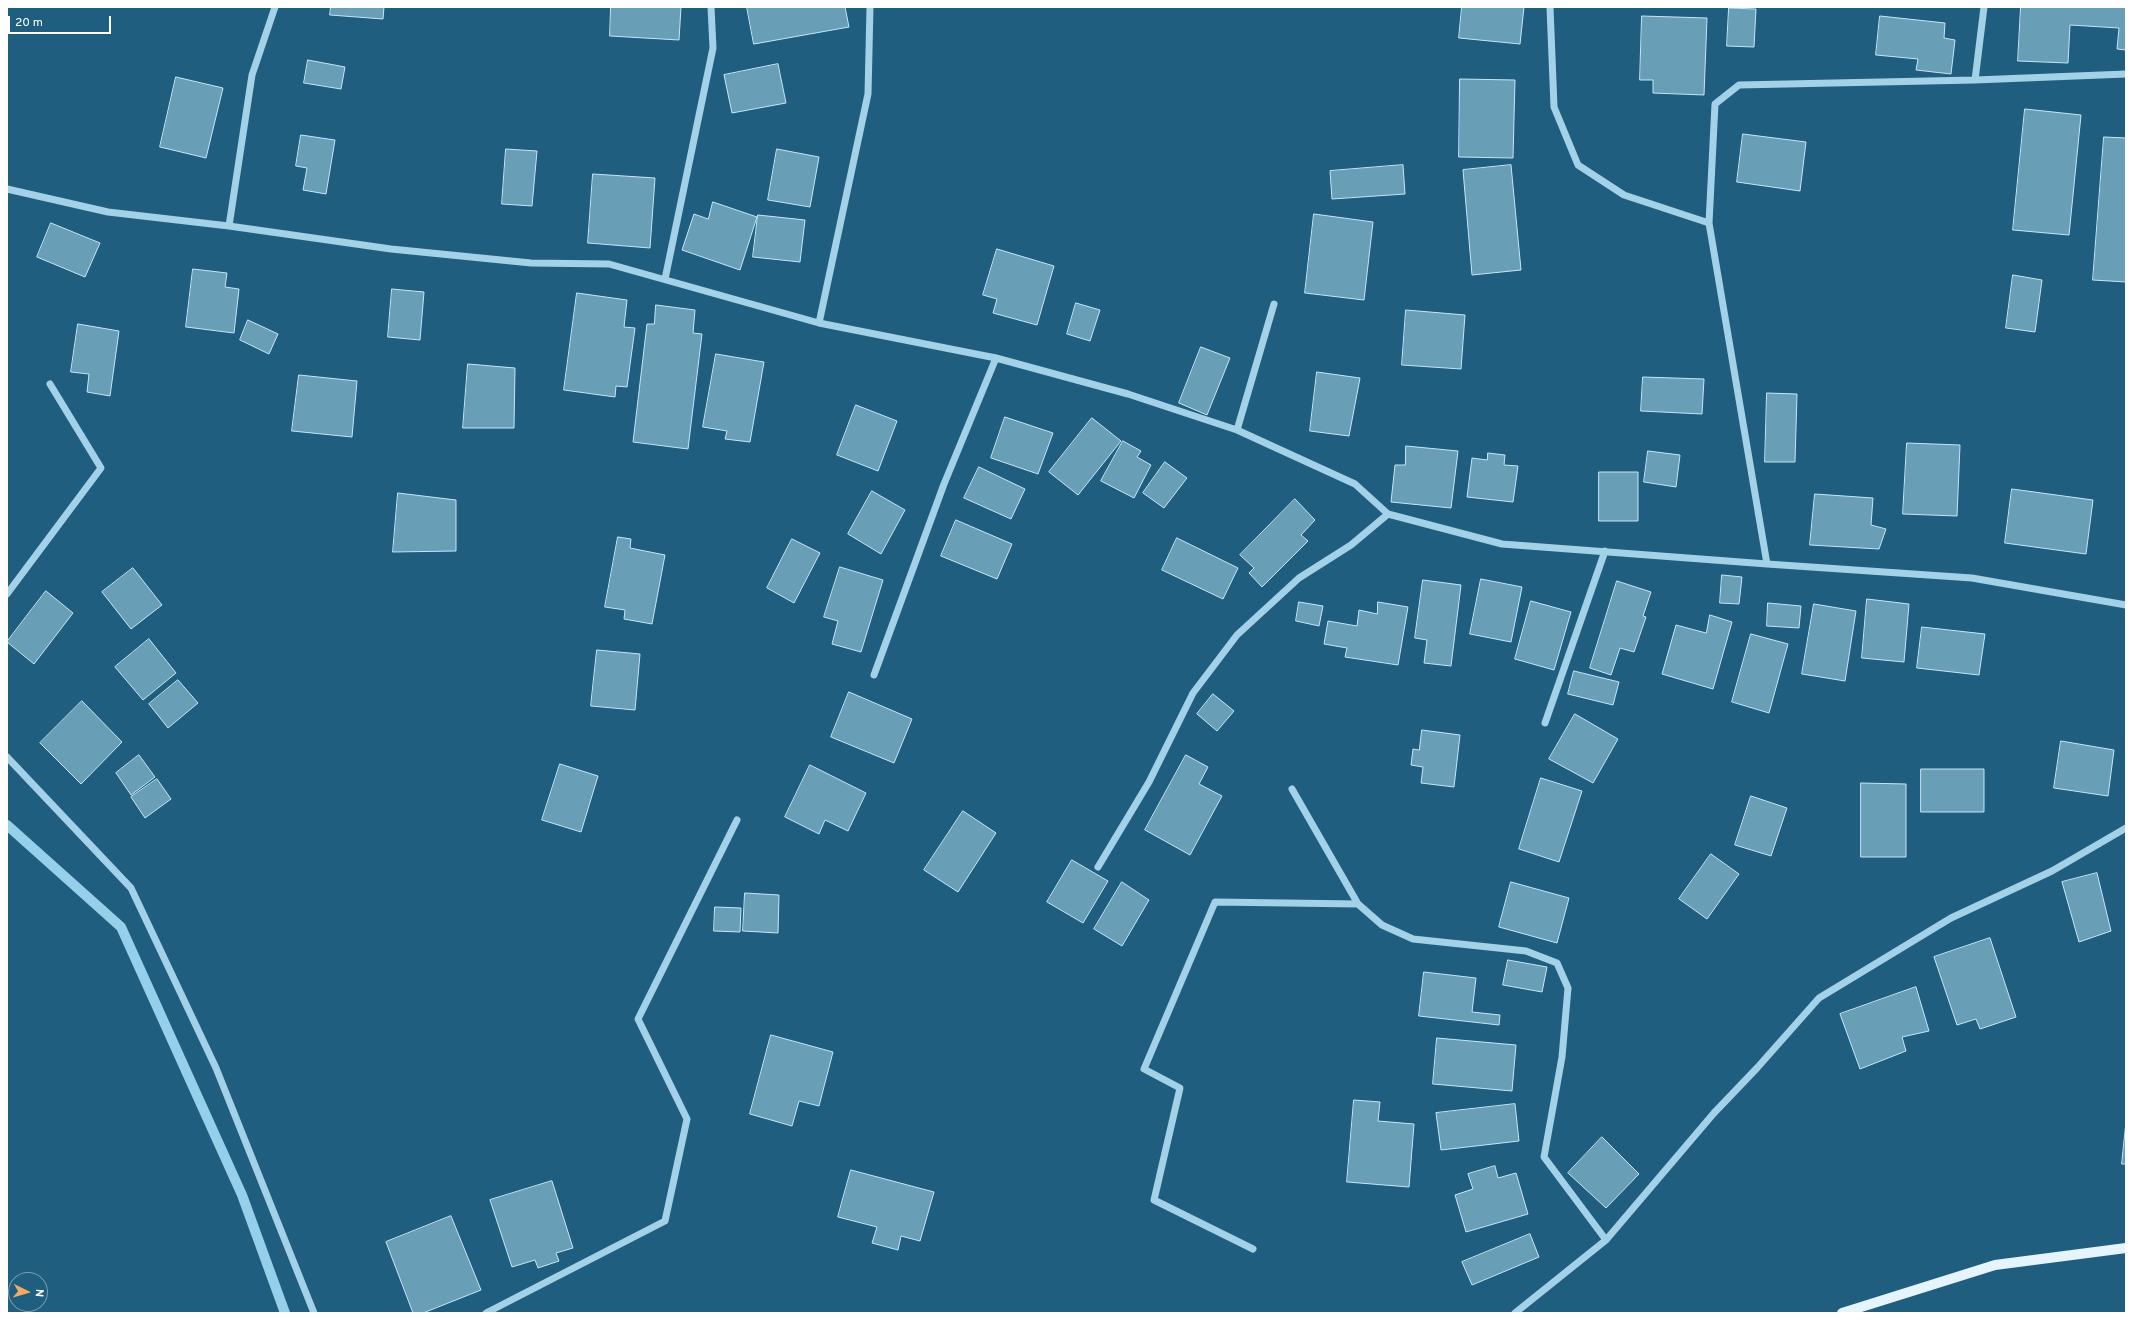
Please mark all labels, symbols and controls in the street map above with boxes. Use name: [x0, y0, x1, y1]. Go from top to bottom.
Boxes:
scale bar: [10, 8, 113, 34]
text: 20 m: [15, 15, 43, 31]
north arrow: [8, 1272, 48, 1312]
text: N: [32, 1288, 46, 1298]

